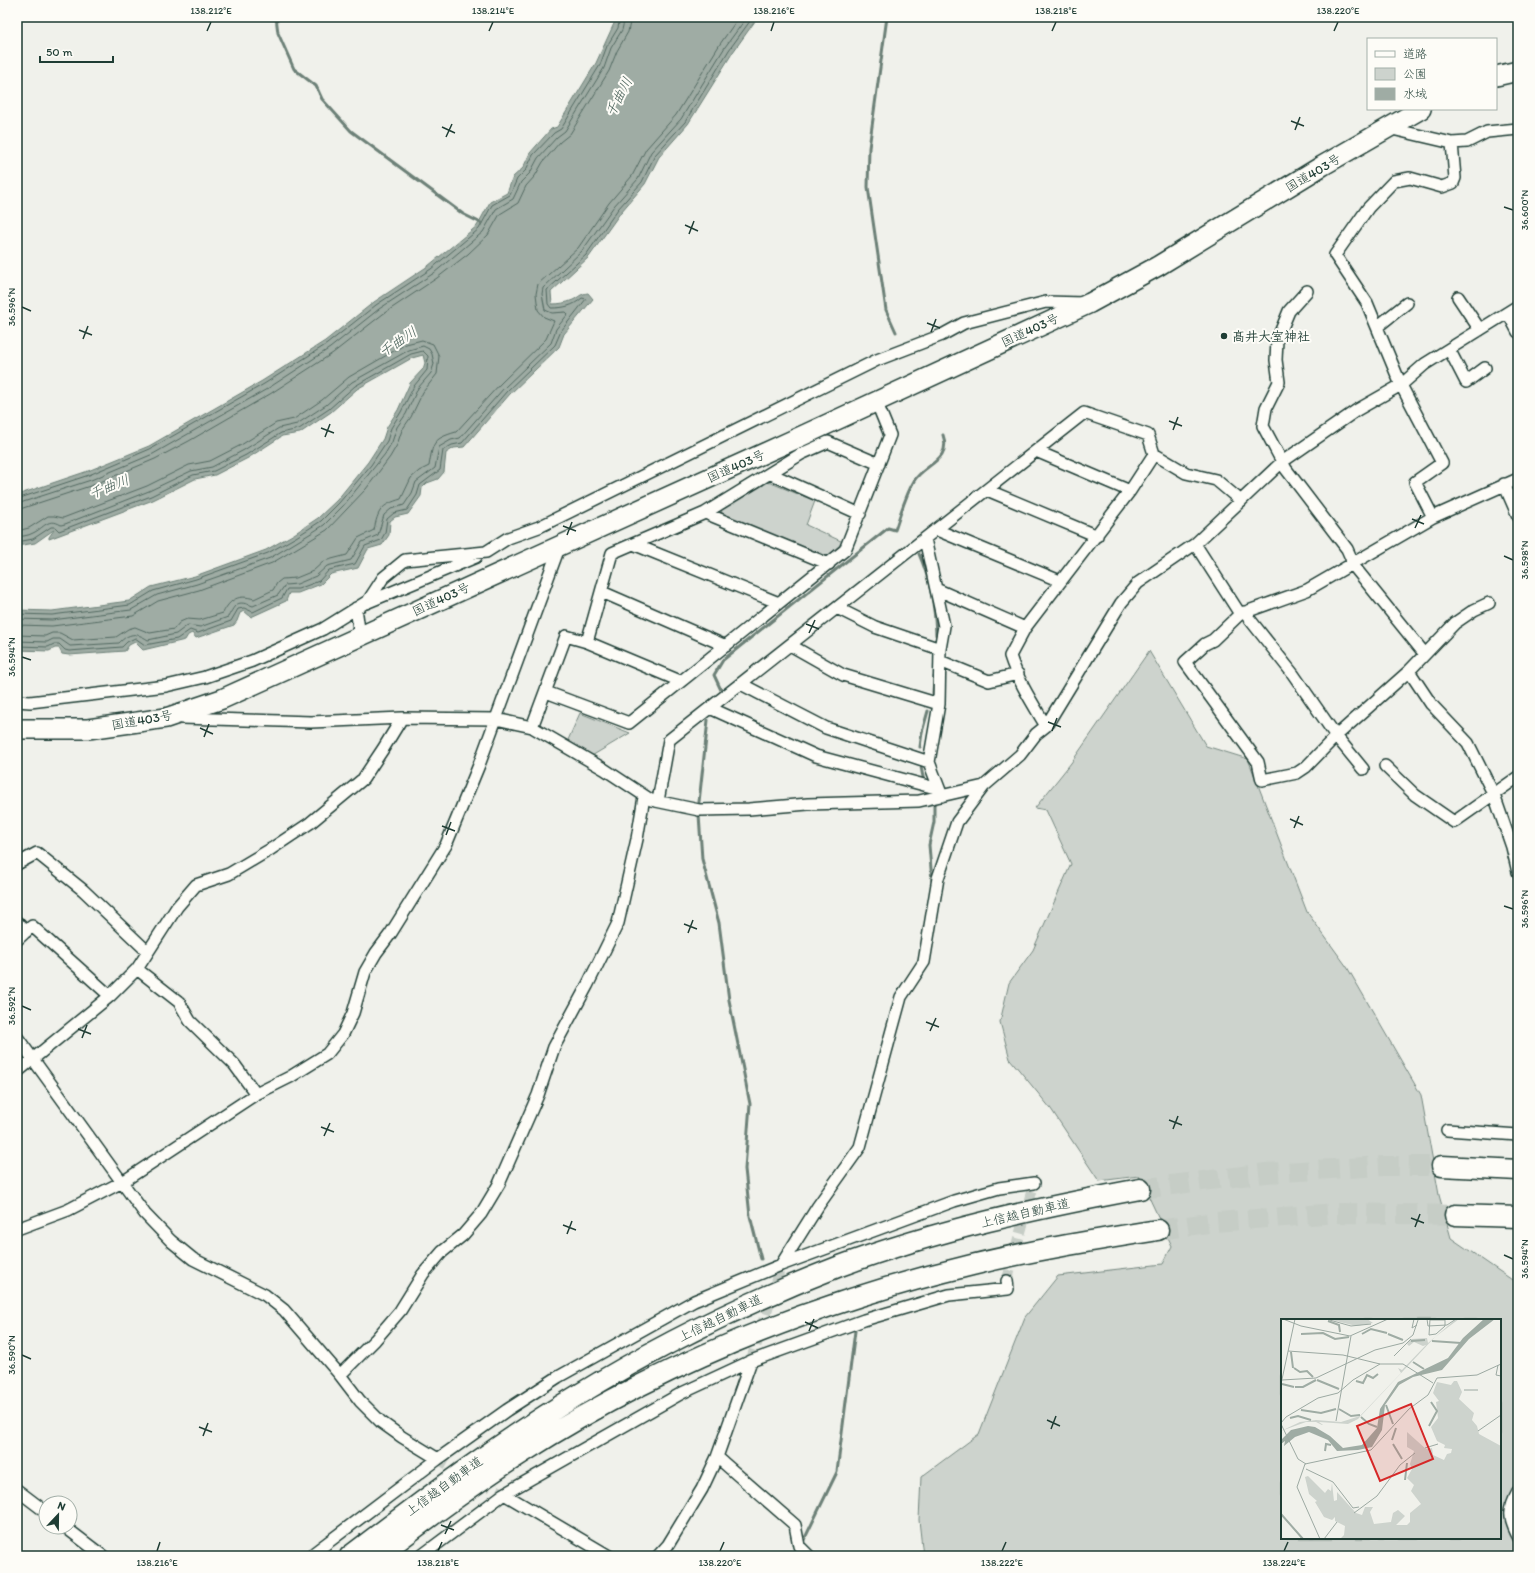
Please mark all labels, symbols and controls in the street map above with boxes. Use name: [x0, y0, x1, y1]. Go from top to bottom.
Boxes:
text: 138.212°E: [190, 4, 232, 17]
text: 138.214°E: [472, 4, 515, 17]
text: 138.216°E: [753, 4, 795, 17]
text: 138.218°E: [1035, 4, 1077, 17]
text: 138.220°E: [1316, 4, 1360, 17]
scale bar: [40, 38, 113, 64]
legend: [1367, 38, 1497, 110]
text: 50 m: [46, 45, 72, 59]
text: 道路: [1403, 47, 1427, 61]
text: 公園: [1403, 67, 1427, 81]
water label: 千曲川: [602, 74, 636, 120]
text: 水域: [1403, 87, 1427, 101]
street label: 国道403号: [1283, 151, 1343, 195]
text: 36.600°N: [1518, 189, 1531, 230]
text: 36.596°N: [5, 287, 18, 326]
street label: 国道403号: [999, 310, 1061, 350]
water label: 千曲川: [376, 323, 420, 361]
place label: 髙井大室神社: [1232, 329, 1310, 344]
marker: 髙井大室神社: [1219, 331, 1229, 341]
street label: 国道403号: [705, 447, 767, 485]
water label: 千曲川: [86, 471, 132, 503]
text: 36.598°N: [1518, 540, 1531, 579]
street label: 国道403号: [410, 579, 472, 619]
text: 36.594°N: [5, 637, 18, 677]
street label: 国道403号: [110, 707, 174, 733]
text: 36.596°N: [1518, 889, 1531, 928]
text: 36.592°N: [5, 986, 18, 1025]
street label: 上信越自動車道: [979, 1195, 1071, 1231]
text: 36.594°N: [1518, 1239, 1531, 1279]
street label: 上信越自動車道: [676, 1291, 764, 1345]
inset map: [1281, 1319, 1501, 1539]
text: 36.590°N: [5, 1335, 18, 1375]
street label: 上信越自動車道: [403, 1453, 485, 1519]
north arrow: [38, 1495, 78, 1535]
text: N: [56, 1499, 67, 1514]
text: 138.216°E: [136, 1556, 178, 1569]
text: 138.218°E: [417, 1556, 459, 1569]
text: 138.220°E: [698, 1556, 742, 1569]
text: 138.222°E: [981, 1556, 1024, 1569]
text: 138.224°E: [1262, 1556, 1306, 1569]

